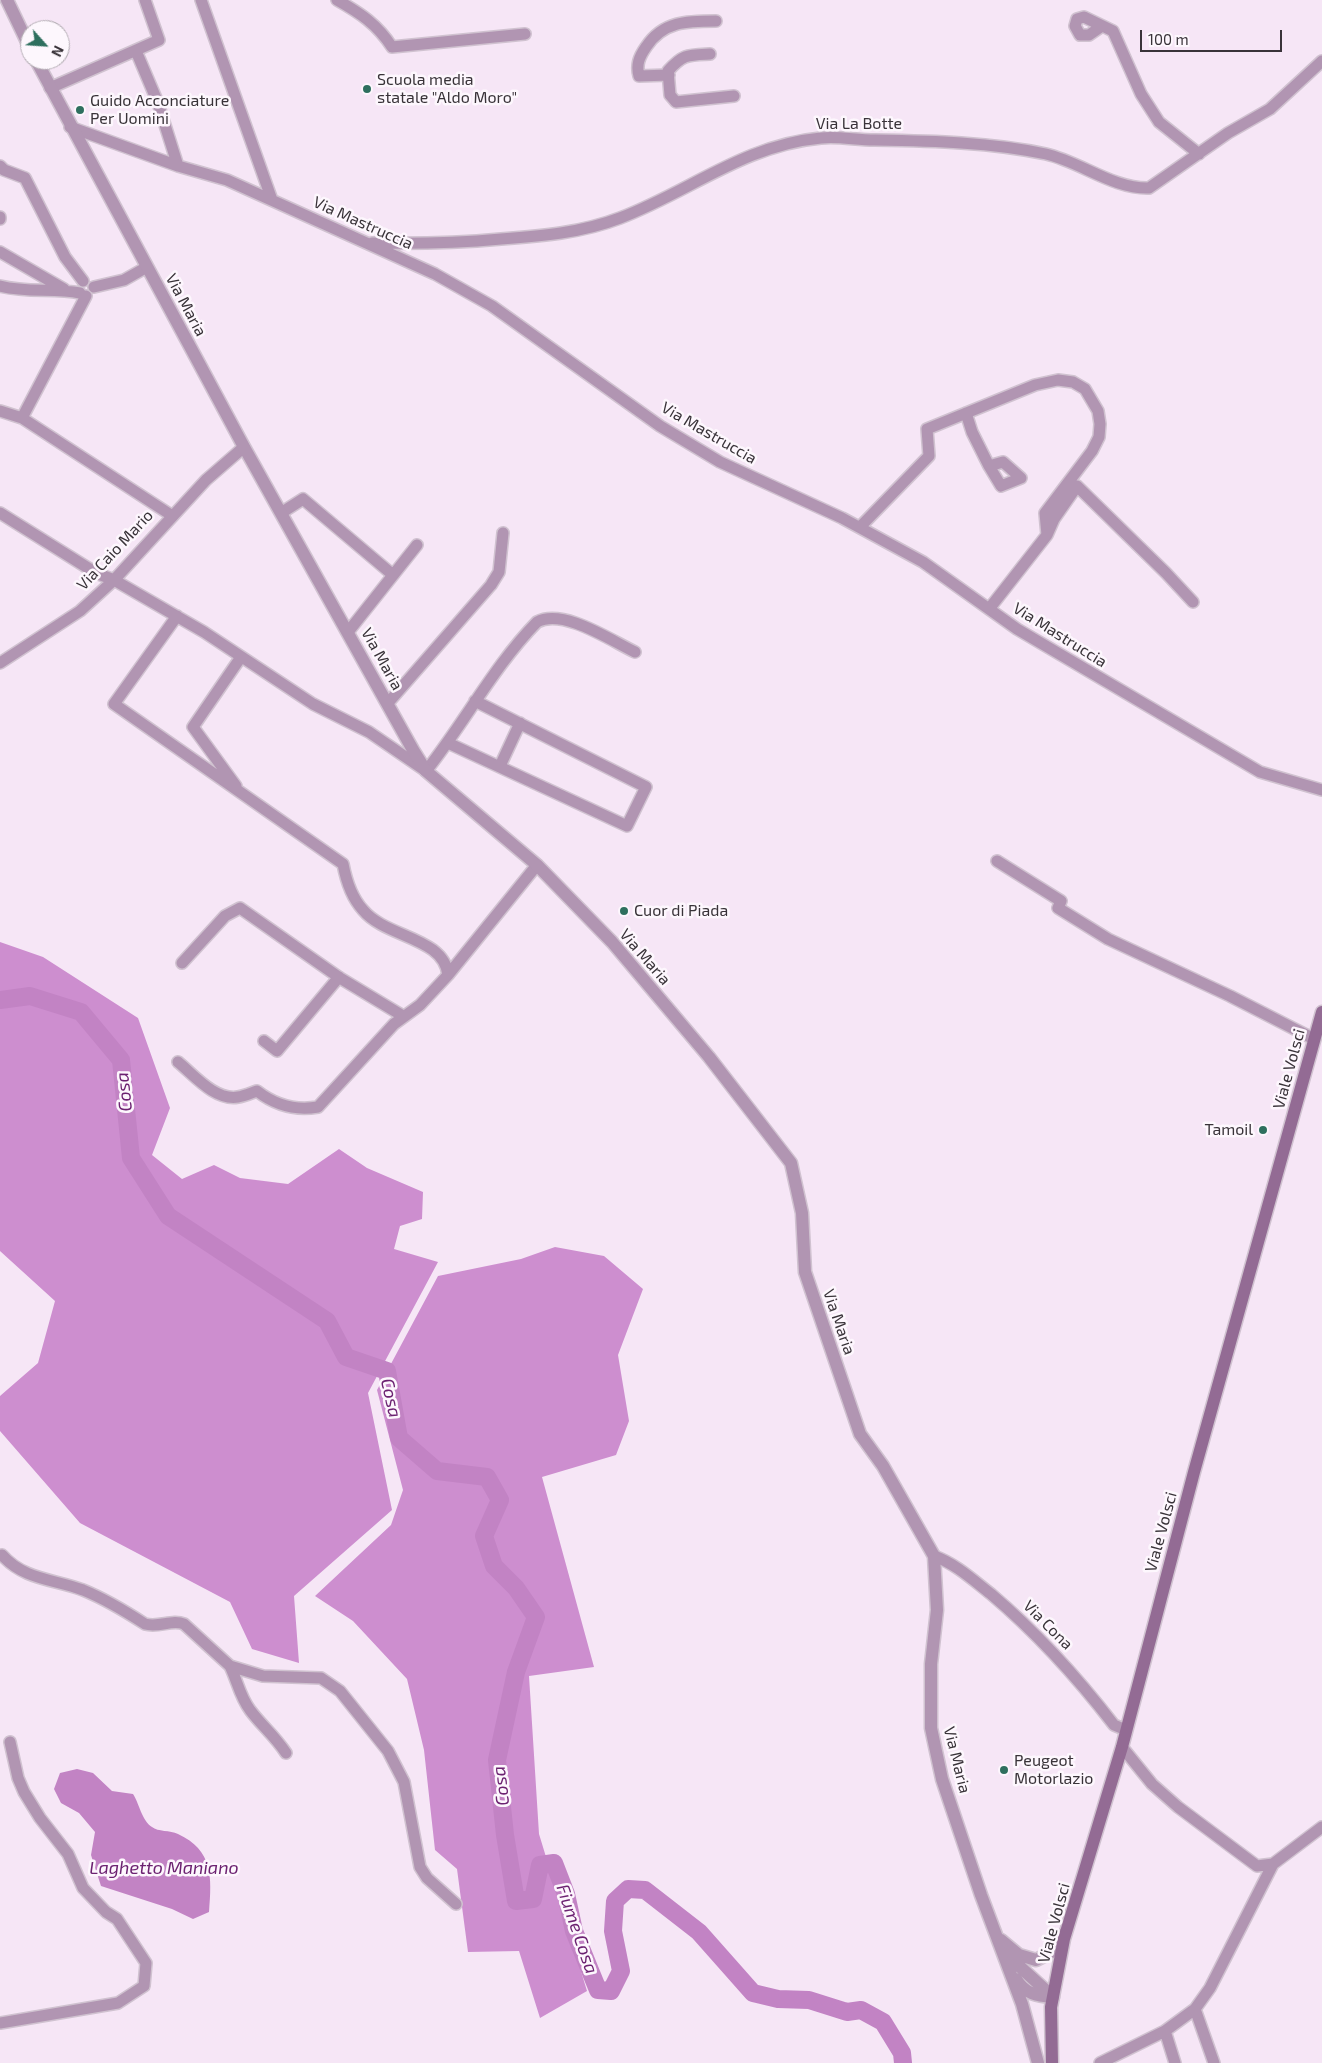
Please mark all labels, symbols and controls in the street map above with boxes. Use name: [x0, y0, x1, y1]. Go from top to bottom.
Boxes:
north arrow: [20, 20, 70, 70]
scale bar: [1142, 20, 1284, 52]
text: 100 m: [1148, 30, 1189, 48]
text: N: [48, 43, 68, 60]
place label: Scuola media statale "Aldo Moro": [377, 70, 517, 108]
marker: Scuola media statale "Aldo Moro": [361, 83, 373, 95]
place label: Guido Acconciature Per Uomini: [90, 91, 229, 129]
marker: Guido Acconciature Per Uomini: [74, 104, 86, 116]
street label: Via La Botte: [816, 114, 902, 134]
street label: Via Mastruccia: [310, 192, 416, 254]
street label: Via Maria: [162, 270, 210, 340]
street label: Via Mastruccia: [658, 398, 760, 468]
street label: Via Caio Mario: [73, 506, 157, 594]
street label: Via Mastruccia: [1010, 599, 1110, 671]
street label: Via Maria: [357, 625, 407, 693]
place label: Cuor di Piada: [634, 901, 728, 921]
marker: Cuor di Piada: [618, 905, 630, 917]
street label: Via Maria: [615, 925, 675, 989]
street label: Viale Volsci: [1269, 1027, 1309, 1111]
water label: Cosa: [111, 1071, 137, 1113]
place label: Tamoil: [1205, 1120, 1253, 1140]
marker: Tamoil: [1257, 1124, 1269, 1136]
street label: Via Maria: [819, 1287, 859, 1357]
water label: Cosa: [376, 1376, 406, 1420]
street label: Viale Volsci: [1141, 1490, 1181, 1574]
street label: Via Cona: [1019, 1596, 1077, 1654]
street label: Via Maria: [939, 1725, 975, 1795]
place label: Peugeot Motorlazio: [1014, 1751, 1093, 1789]
marker: Peugeot Motorlazio: [998, 1764, 1010, 1776]
water label: Cosa: [488, 1765, 514, 1807]
water label: Laghetto Maniano: [89, 1857, 239, 1879]
water label: Fiume Cosa: [552, 1881, 602, 1977]
street label: Viale Volsci: [1034, 1881, 1074, 1965]

